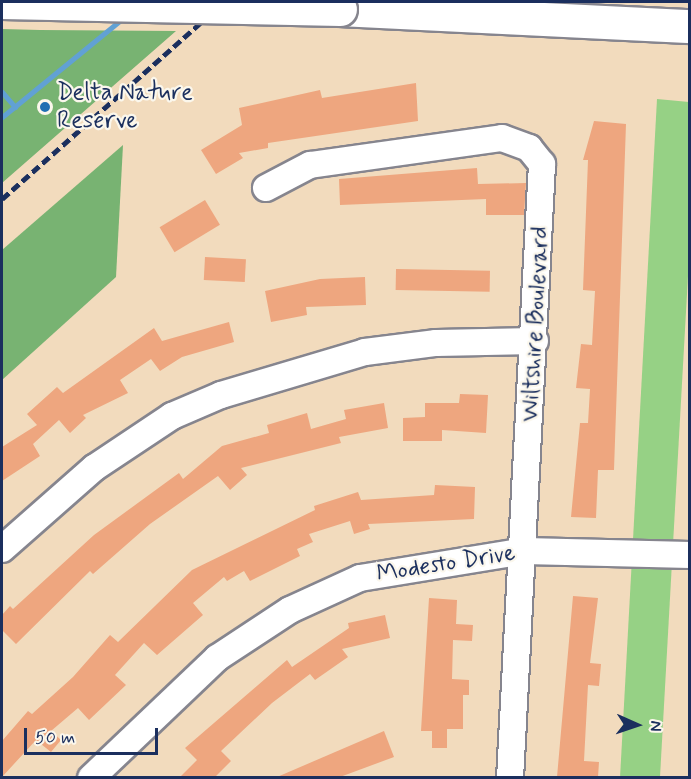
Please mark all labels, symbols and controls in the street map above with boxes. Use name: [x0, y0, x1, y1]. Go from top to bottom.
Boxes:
place label: Delta Nature Reserve: [57, 79, 191, 135]
marker: Delta Nature Reserve: [38, 100, 52, 114]
street label: Wiltshire Boulevard: [517, 227, 555, 421]
street label: Modesto Drive: [375, 539, 517, 589]
north arrow: [607, 695, 667, 755]
scale bar: [27, 716, 160, 754]
text: N: [645, 720, 666, 732]
text: 50 m: [35, 726, 75, 750]

